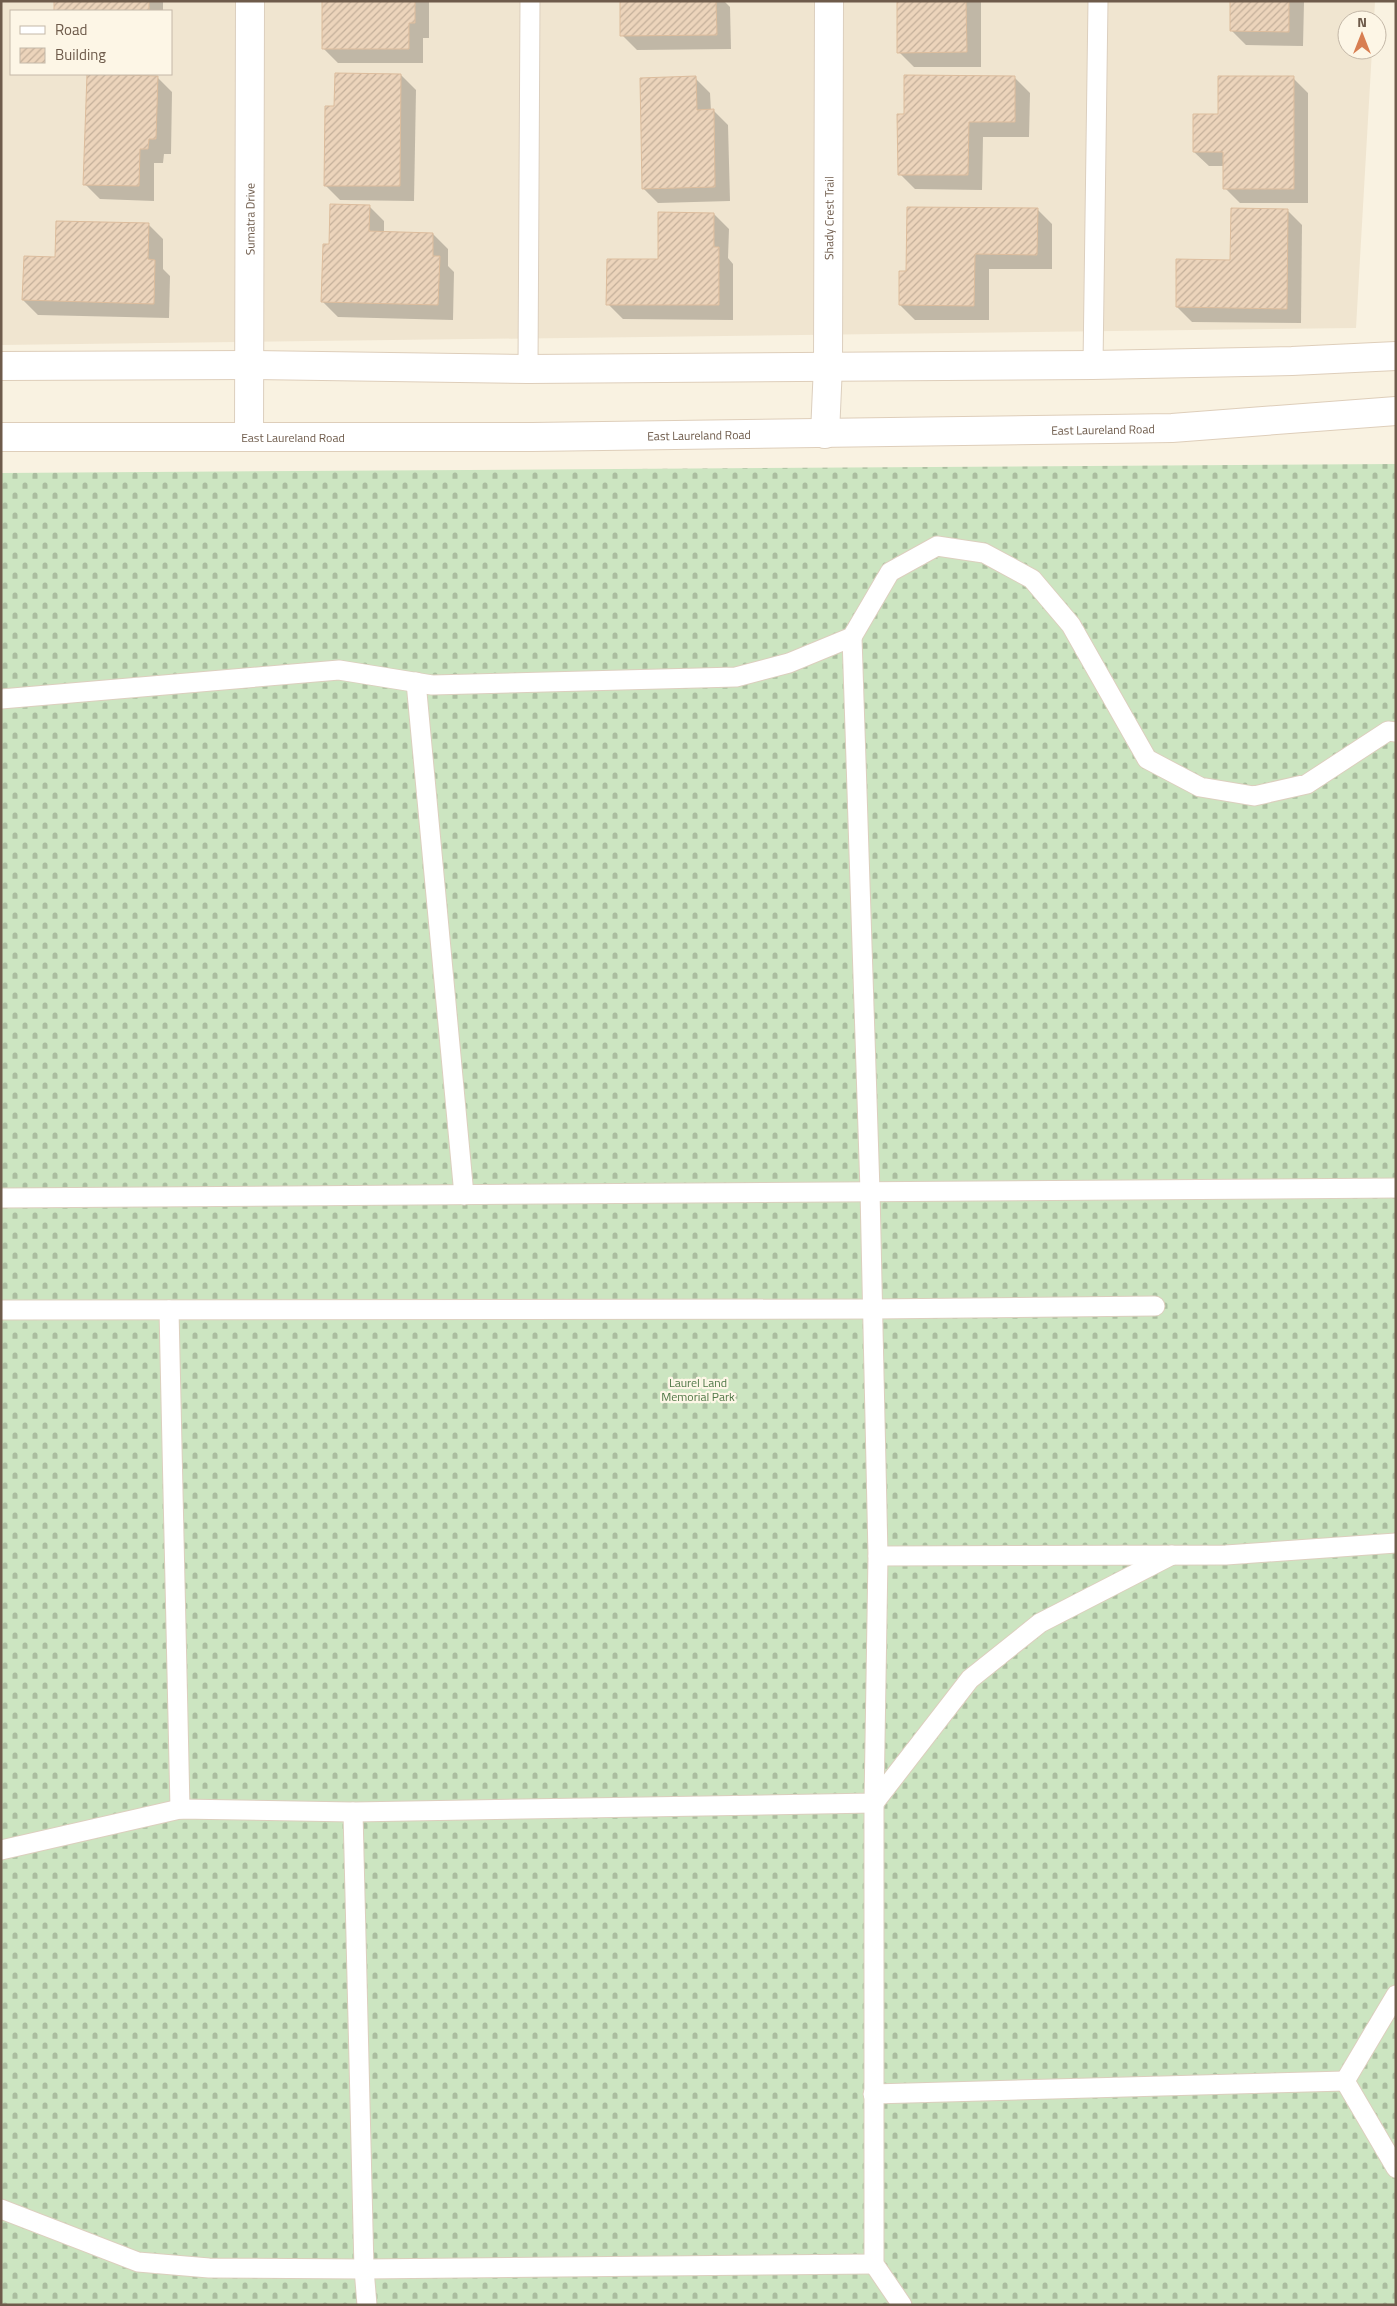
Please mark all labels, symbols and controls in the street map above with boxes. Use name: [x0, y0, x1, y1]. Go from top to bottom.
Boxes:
legend: [10, 10, 172, 75]
north arrow: [1337, 10, 1387, 60]
text: N: [1357, 11, 1367, 32]
text: Road: [55, 18, 87, 41]
text: Building: [55, 43, 106, 66]
street label: Shady Crest Trail: [819, 176, 838, 260]
street label: Sumatra Drive: [240, 183, 259, 255]
street label: East Laureland Road: [1051, 419, 1155, 439]
street label: East Laureland Road: [647, 424, 751, 445]
street label: East Laureland Road: [241, 428, 345, 447]
park label: Laurel Land Memorial Park: [661, 1373, 735, 1406]

